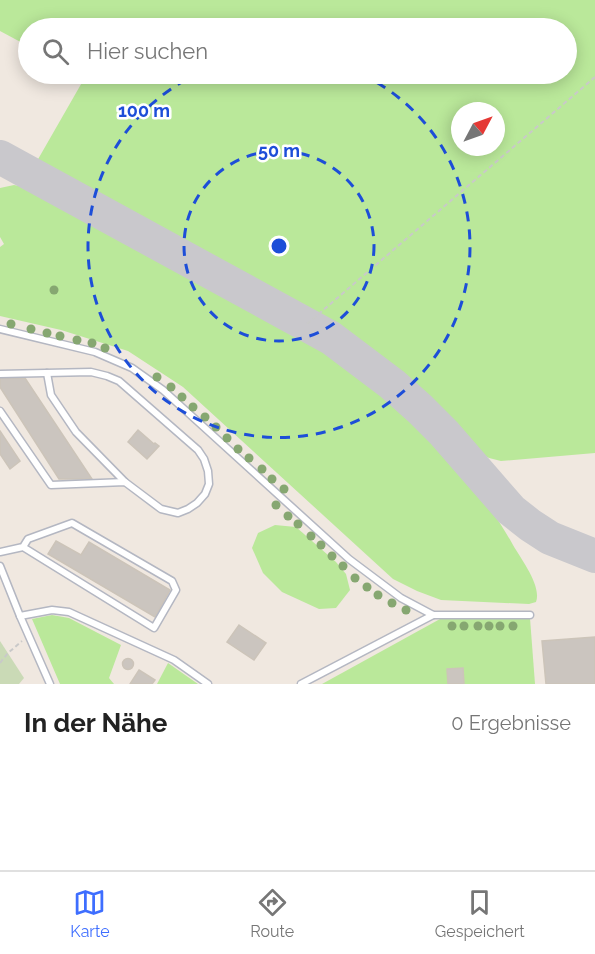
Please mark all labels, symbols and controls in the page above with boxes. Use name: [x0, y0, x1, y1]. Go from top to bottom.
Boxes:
search box: [18, 18, 577, 84]
icon: search: [39, 35, 72, 68]
text: Hier suchen: [87, 38, 208, 64]
text: 100 m: [118, 100, 170, 121]
north arrow: [451, 102, 505, 156]
text: 50 m: [258, 140, 300, 161]
centre of rings: [269, 236, 289, 256]
text: In der Nähe: [24, 708, 167, 738]
text: 0 Ergebnisse: [451, 711, 571, 735]
tab: Karte: [70, 886, 110, 941]
tab: Route: [250, 886, 294, 941]
tab: Gespeichert: [435, 886, 525, 941]

